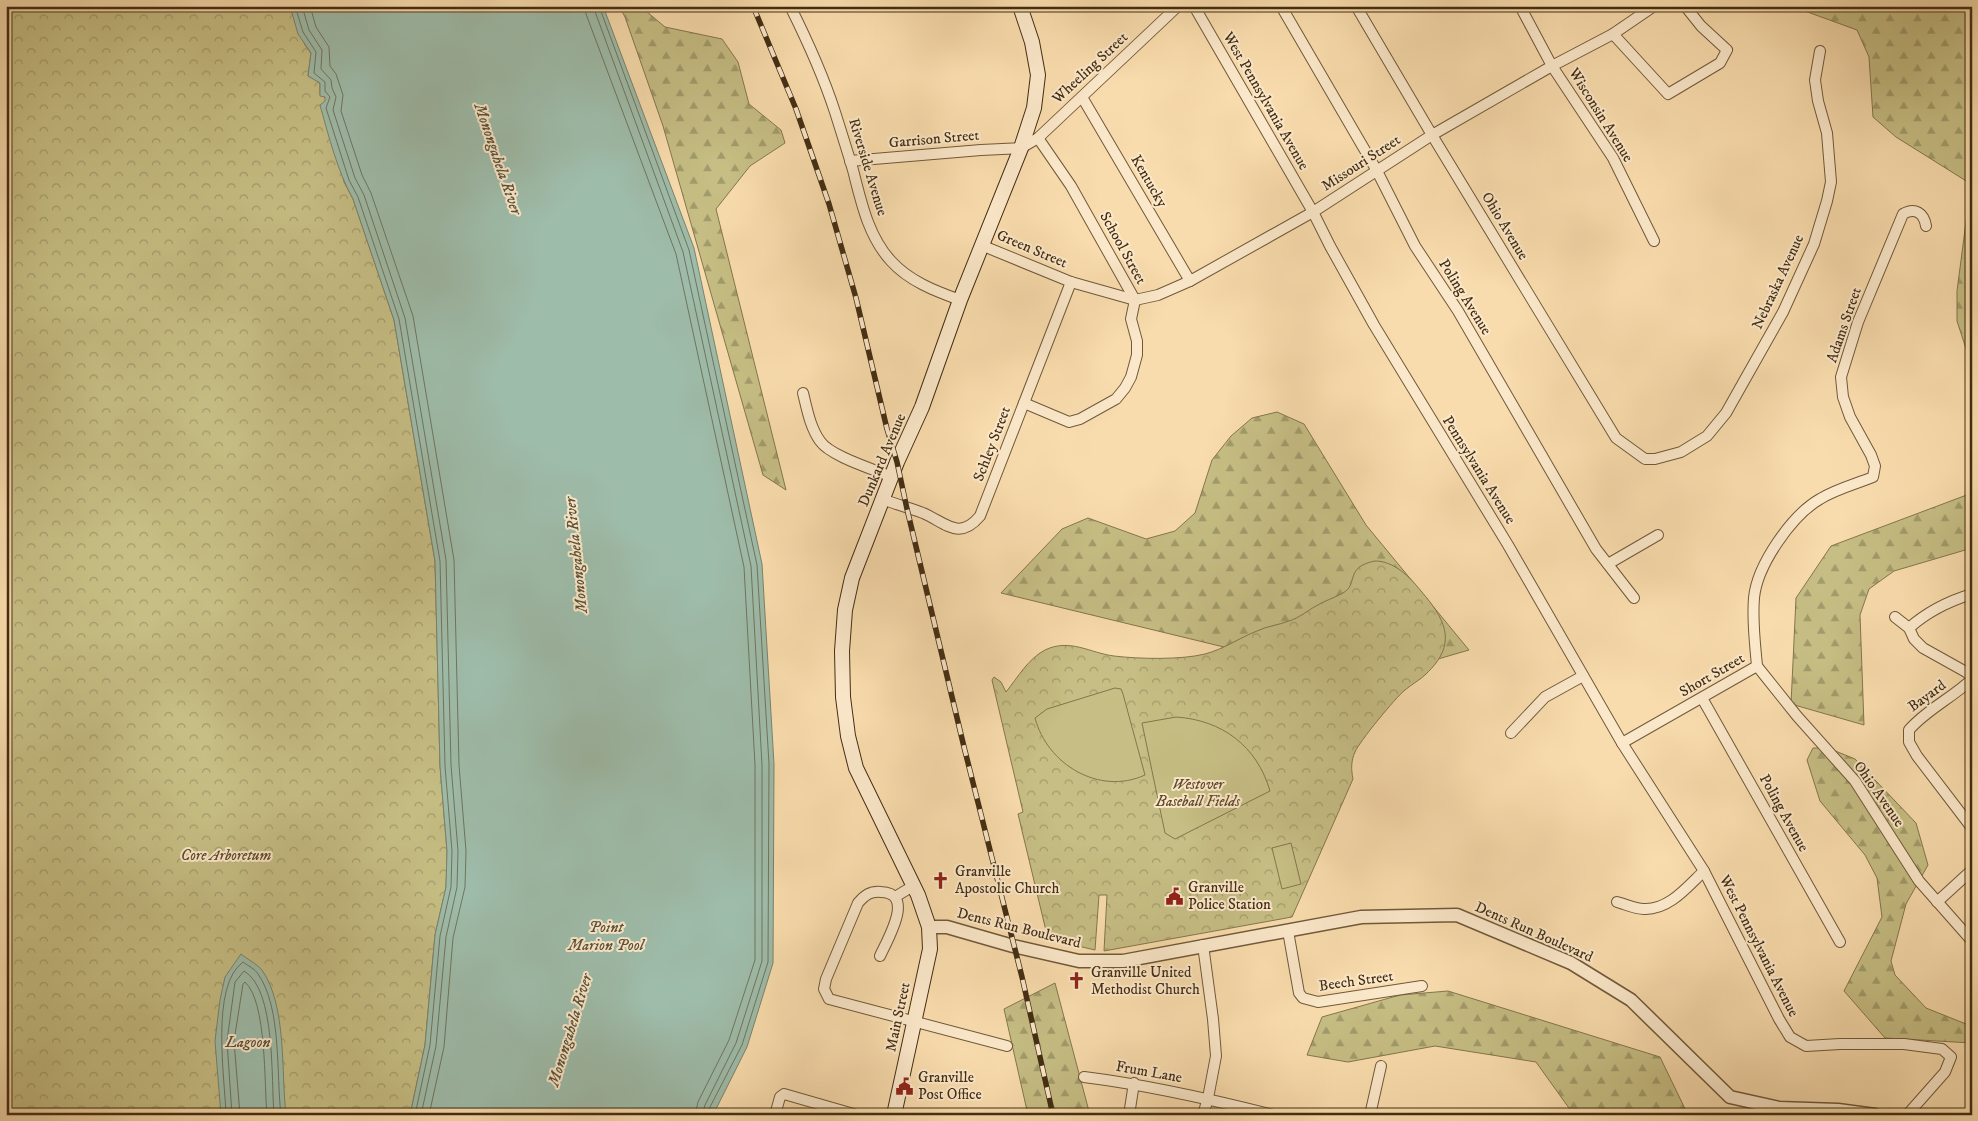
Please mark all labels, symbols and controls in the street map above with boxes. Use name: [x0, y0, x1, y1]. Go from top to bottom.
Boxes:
street label: Wheeling Street: [1047, 28, 1132, 109]
street label: West Pennsylvania Avenue: [1218, 28, 1313, 173]
street label: Wisconsin Avenue: [1564, 64, 1638, 166]
water label: Monongahela River: [469, 100, 527, 219]
street label: Riverside Avenue: [844, 116, 892, 218]
street label: Garrison Street: [888, 126, 980, 152]
street label: Missouri Street: [1318, 130, 1404, 196]
street label: Kentucky: [1126, 151, 1172, 211]
street label: Ohio Avenue: [1477, 189, 1533, 263]
street label: School Street: [1095, 208, 1151, 288]
street label: Green Street: [994, 226, 1070, 272]
street label: Nebraska Avenue: [1748, 232, 1808, 332]
street label: Poling Avenue: [1434, 256, 1496, 338]
street label: Adams Street: [1822, 285, 1866, 365]
street label: Schley Street: [969, 404, 1015, 484]
street label: Dunkard Avenue: [854, 410, 910, 510]
street label: Pennsylvania Avenue: [1438, 412, 1520, 528]
water label: Monongahela River: [560, 495, 592, 615]
street label: Short Street: [1676, 649, 1748, 701]
street label: Bayard: [1904, 676, 1950, 716]
street label: Ohio Avenue: [1849, 757, 1909, 831]
street label: Poling Avenue: [1755, 771, 1813, 855]
park label: Westover Baseball Fields: [1155, 775, 1240, 811]
park label: Core Arboretum: [181, 846, 271, 865]
place label: Granville Apostolic Church: [955, 862, 1059, 898]
church icon: Granville Apostolic Church: [931, 870, 951, 890]
street label: West Pennsylvania Avenue: [1715, 871, 1803, 1020]
place label: Granville Police Station: [1188, 878, 1271, 914]
public building icon: Granville Police Station: [1164, 886, 1184, 906]
street label: Dents Run Boulevard: [1472, 897, 1596, 967]
street label: Dents Run Boulevard: [955, 903, 1083, 953]
water label: Point Marion Pool: [567, 917, 646, 955]
place label: Granville United Methodist Church: [1091, 963, 1200, 999]
street label: Beech Street: [1318, 966, 1395, 996]
water label: Monongahela River: [543, 970, 597, 1090]
church icon: Granville United Methodist Church: [1067, 971, 1087, 991]
street label: Main Street: [881, 980, 915, 1053]
water label: Lagoon: [225, 1032, 270, 1052]
street label: Frum Lane: [1114, 1057, 1184, 1087]
place label: Granville Post Office: [918, 1068, 982, 1104]
public building icon: Granville Post Office: [894, 1076, 914, 1096]

